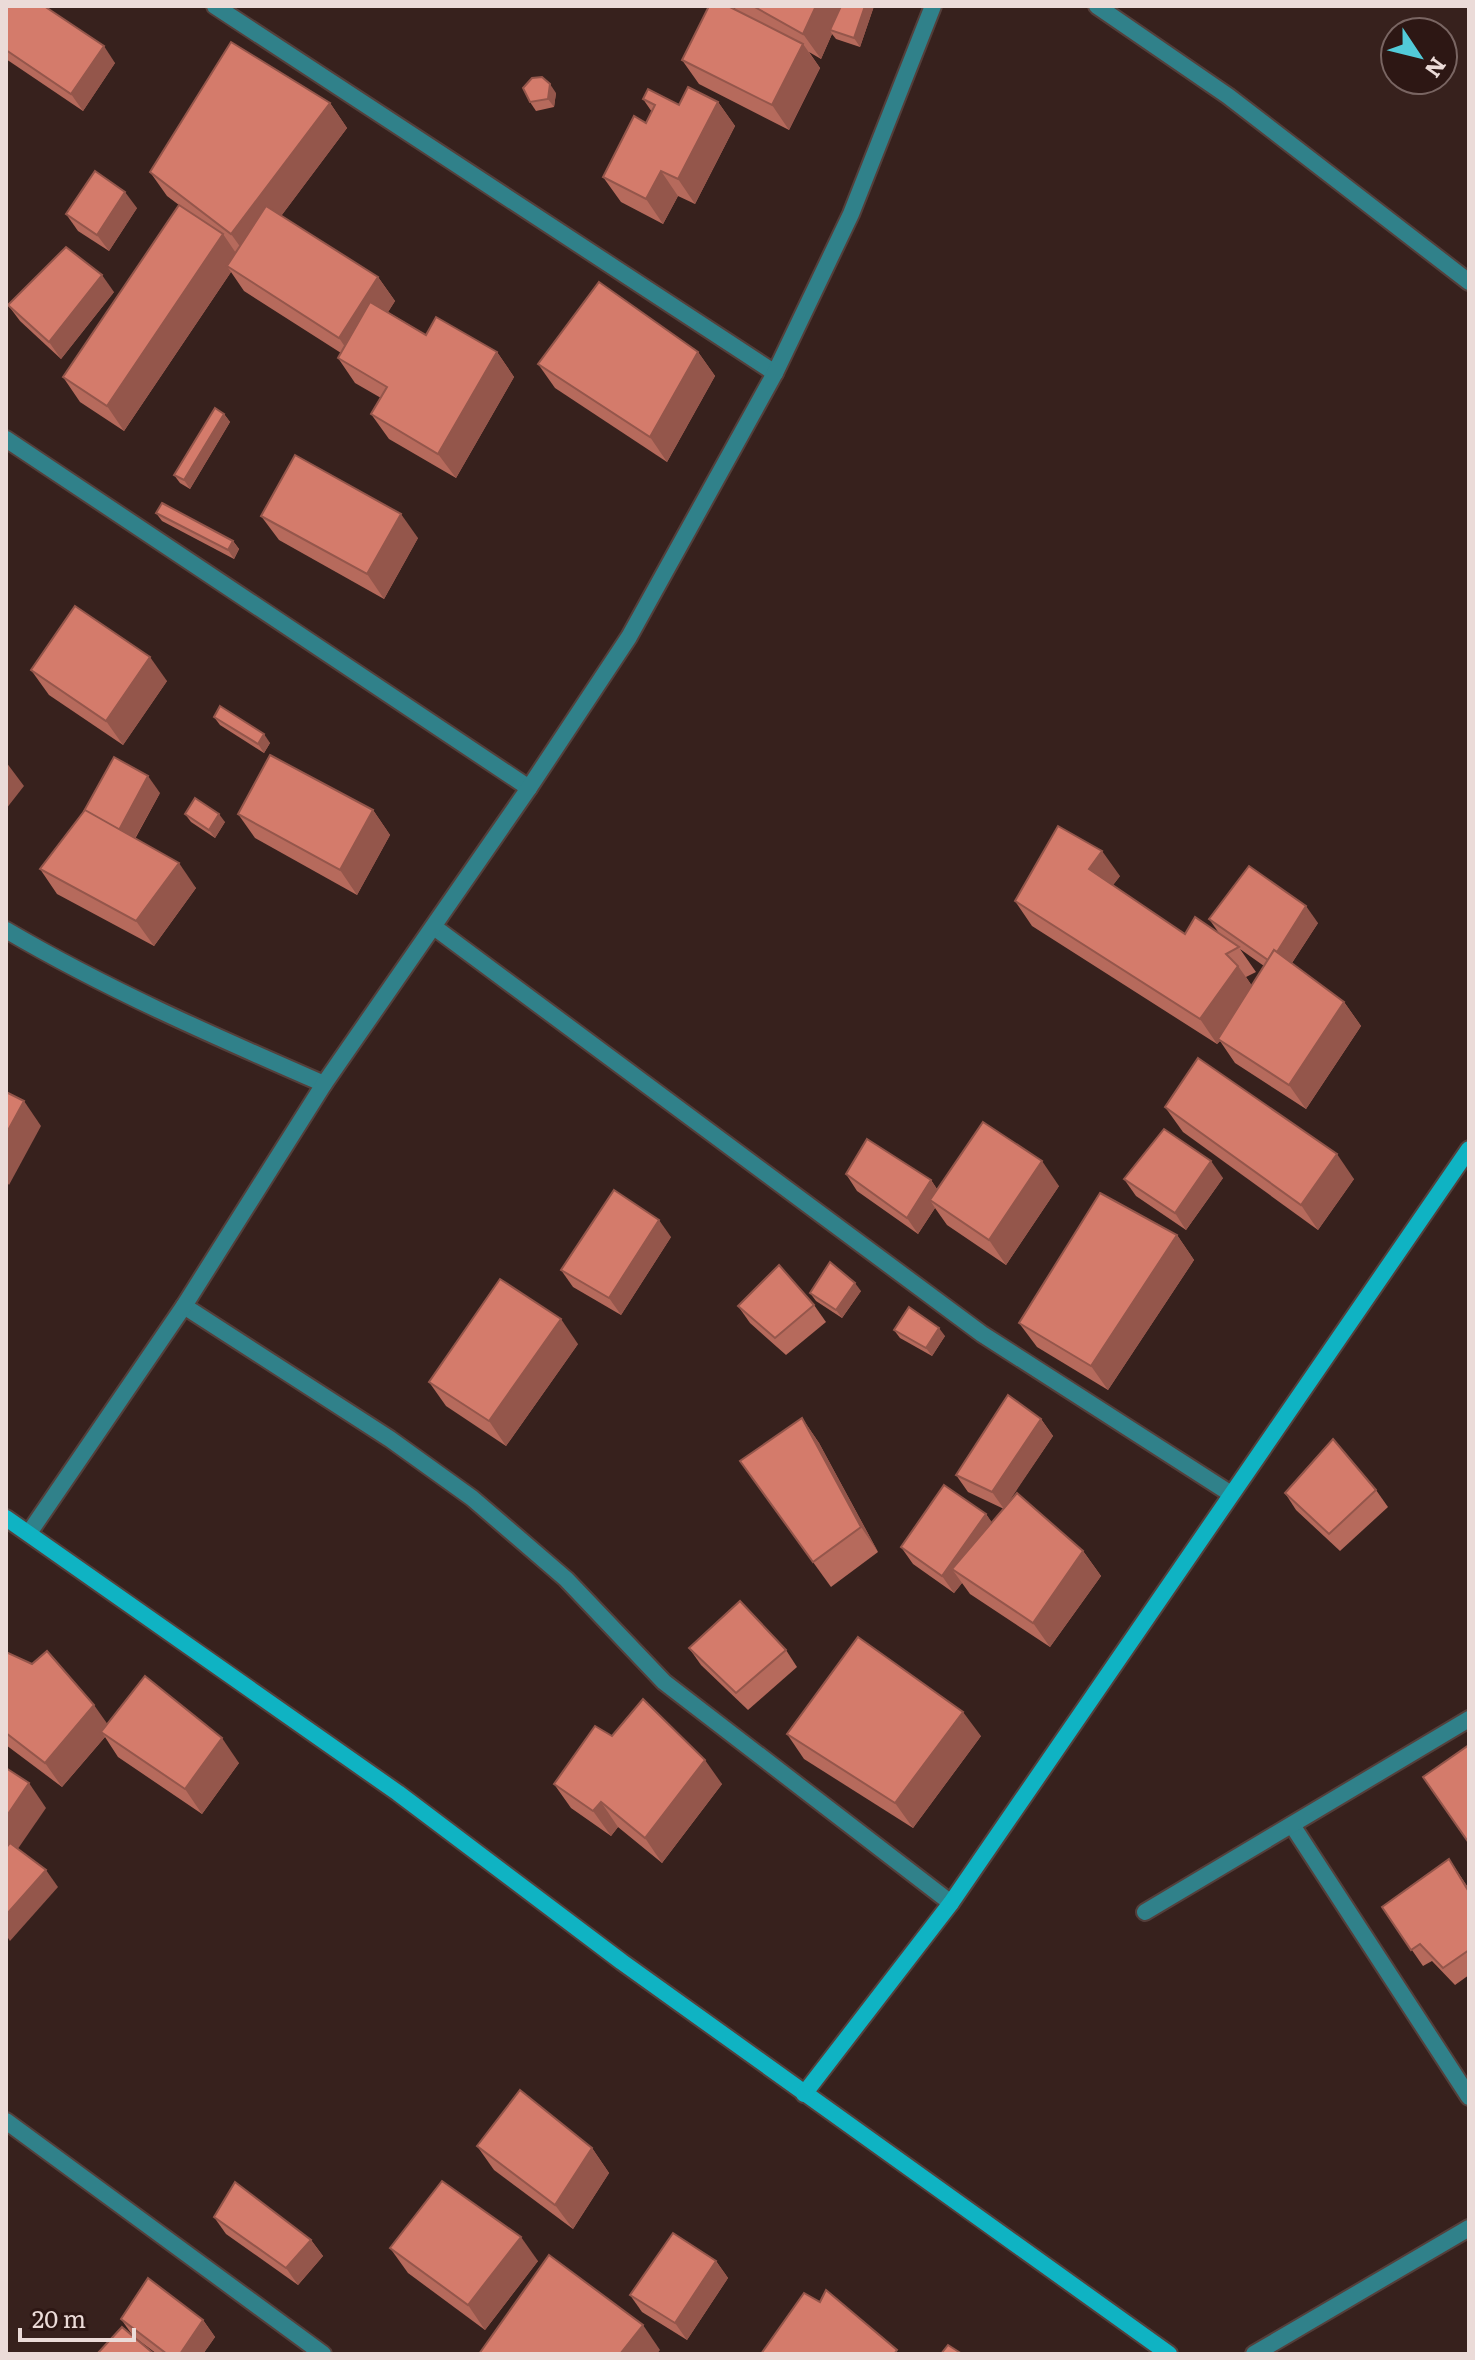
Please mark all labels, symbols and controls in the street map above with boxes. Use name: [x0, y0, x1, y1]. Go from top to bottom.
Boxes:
north arrow: [1379, 16, 1459, 96]
text: N: [1418, 51, 1455, 85]
scale bar: [20, 2292, 134, 2342]
text: 20 m: [32, 2300, 86, 2335]

